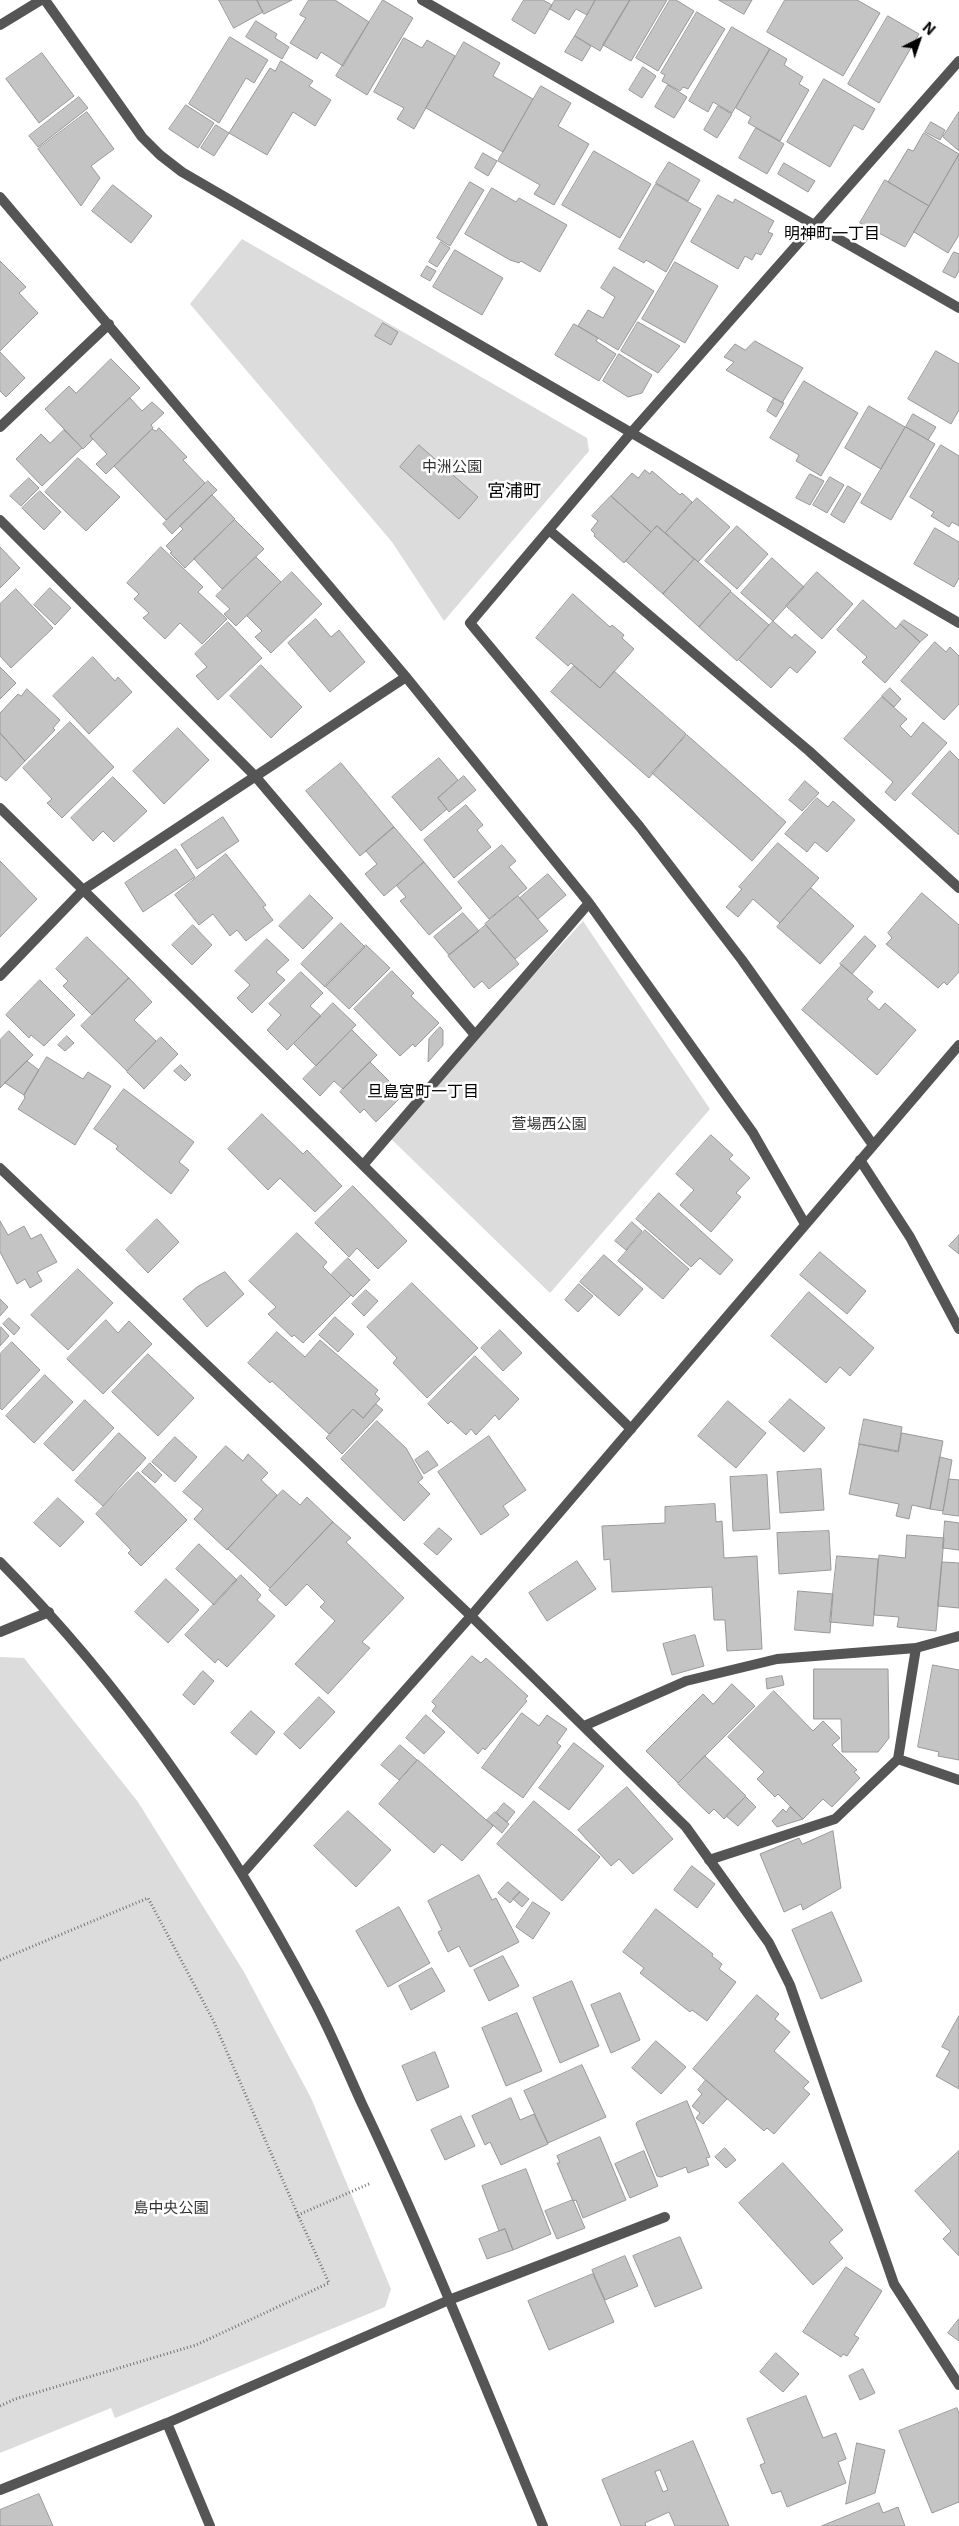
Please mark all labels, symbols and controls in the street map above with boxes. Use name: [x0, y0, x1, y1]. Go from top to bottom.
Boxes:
north arrow: [894, 15, 944, 65]
text: N: [920, 18, 939, 38]
district label: 明神町一丁目: [784, 224, 880, 244]
park label: 中洲公園: [422, 458, 482, 476]
district label: 宮浦町: [487, 481, 541, 503]
district label: 旦島宮町一丁目: [367, 1082, 479, 1102]
park label: 萱場西公園: [512, 1115, 586, 1133]
park label: 島中央公園: [134, 2199, 208, 2217]

